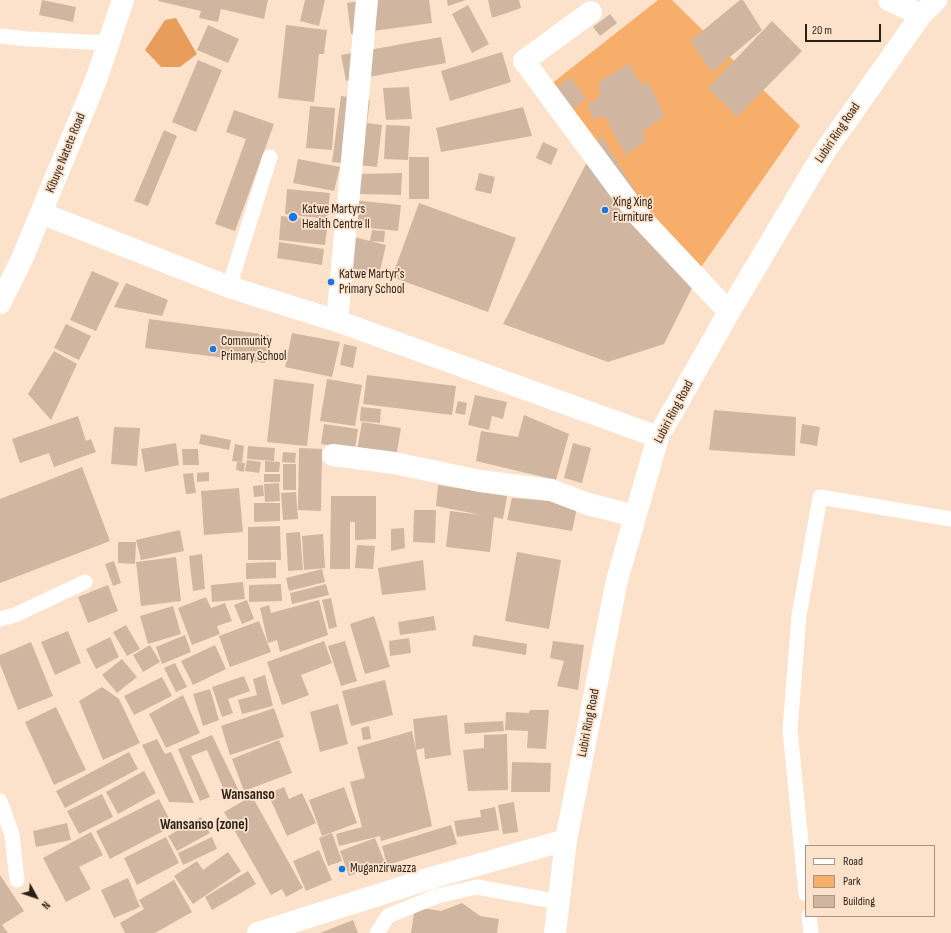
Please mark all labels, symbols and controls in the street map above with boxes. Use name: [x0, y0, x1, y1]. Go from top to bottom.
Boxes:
scale bar: [807, 16, 883, 42]
text: 20 m: [812, 23, 832, 38]
street label: Lubiri Ring Road: [812, 100, 864, 166]
street label: Kibuye Natete Road: [43, 111, 89, 195]
place label: Xing Xing Furniture: [613, 195, 653, 226]
place label: Katwe Martyrs Health Centre II: [302, 202, 370, 233]
marker: Xing Xing Furniture: [600, 205, 610, 215]
marker: Katwe Martyrs Health Centre II: [287, 211, 299, 223]
place label: Katwe Martyr's Primary School: [339, 267, 404, 298]
marker: Katwe Martyr's Primary School: [326, 277, 336, 287]
place label: Community Primary School: [221, 334, 286, 365]
marker: Community Primary School: [208, 344, 218, 354]
street label: Lubiri Ring Road: [651, 378, 697, 446]
street label: Lubiri Ring Road: [575, 688, 603, 758]
district label: Wansanso: [221, 786, 275, 804]
district label: Wansanso (zone): [160, 816, 248, 834]
legend: [805, 845, 935, 917]
text: Road: [843, 854, 863, 869]
place label: Muganzirwazza: [350, 861, 416, 877]
marker: Muganzirwazza: [337, 864, 347, 874]
text: Park: [843, 874, 861, 889]
north arrow: [16, 877, 56, 917]
text: Building: [843, 894, 875, 909]
text: N: [39, 899, 52, 911]

